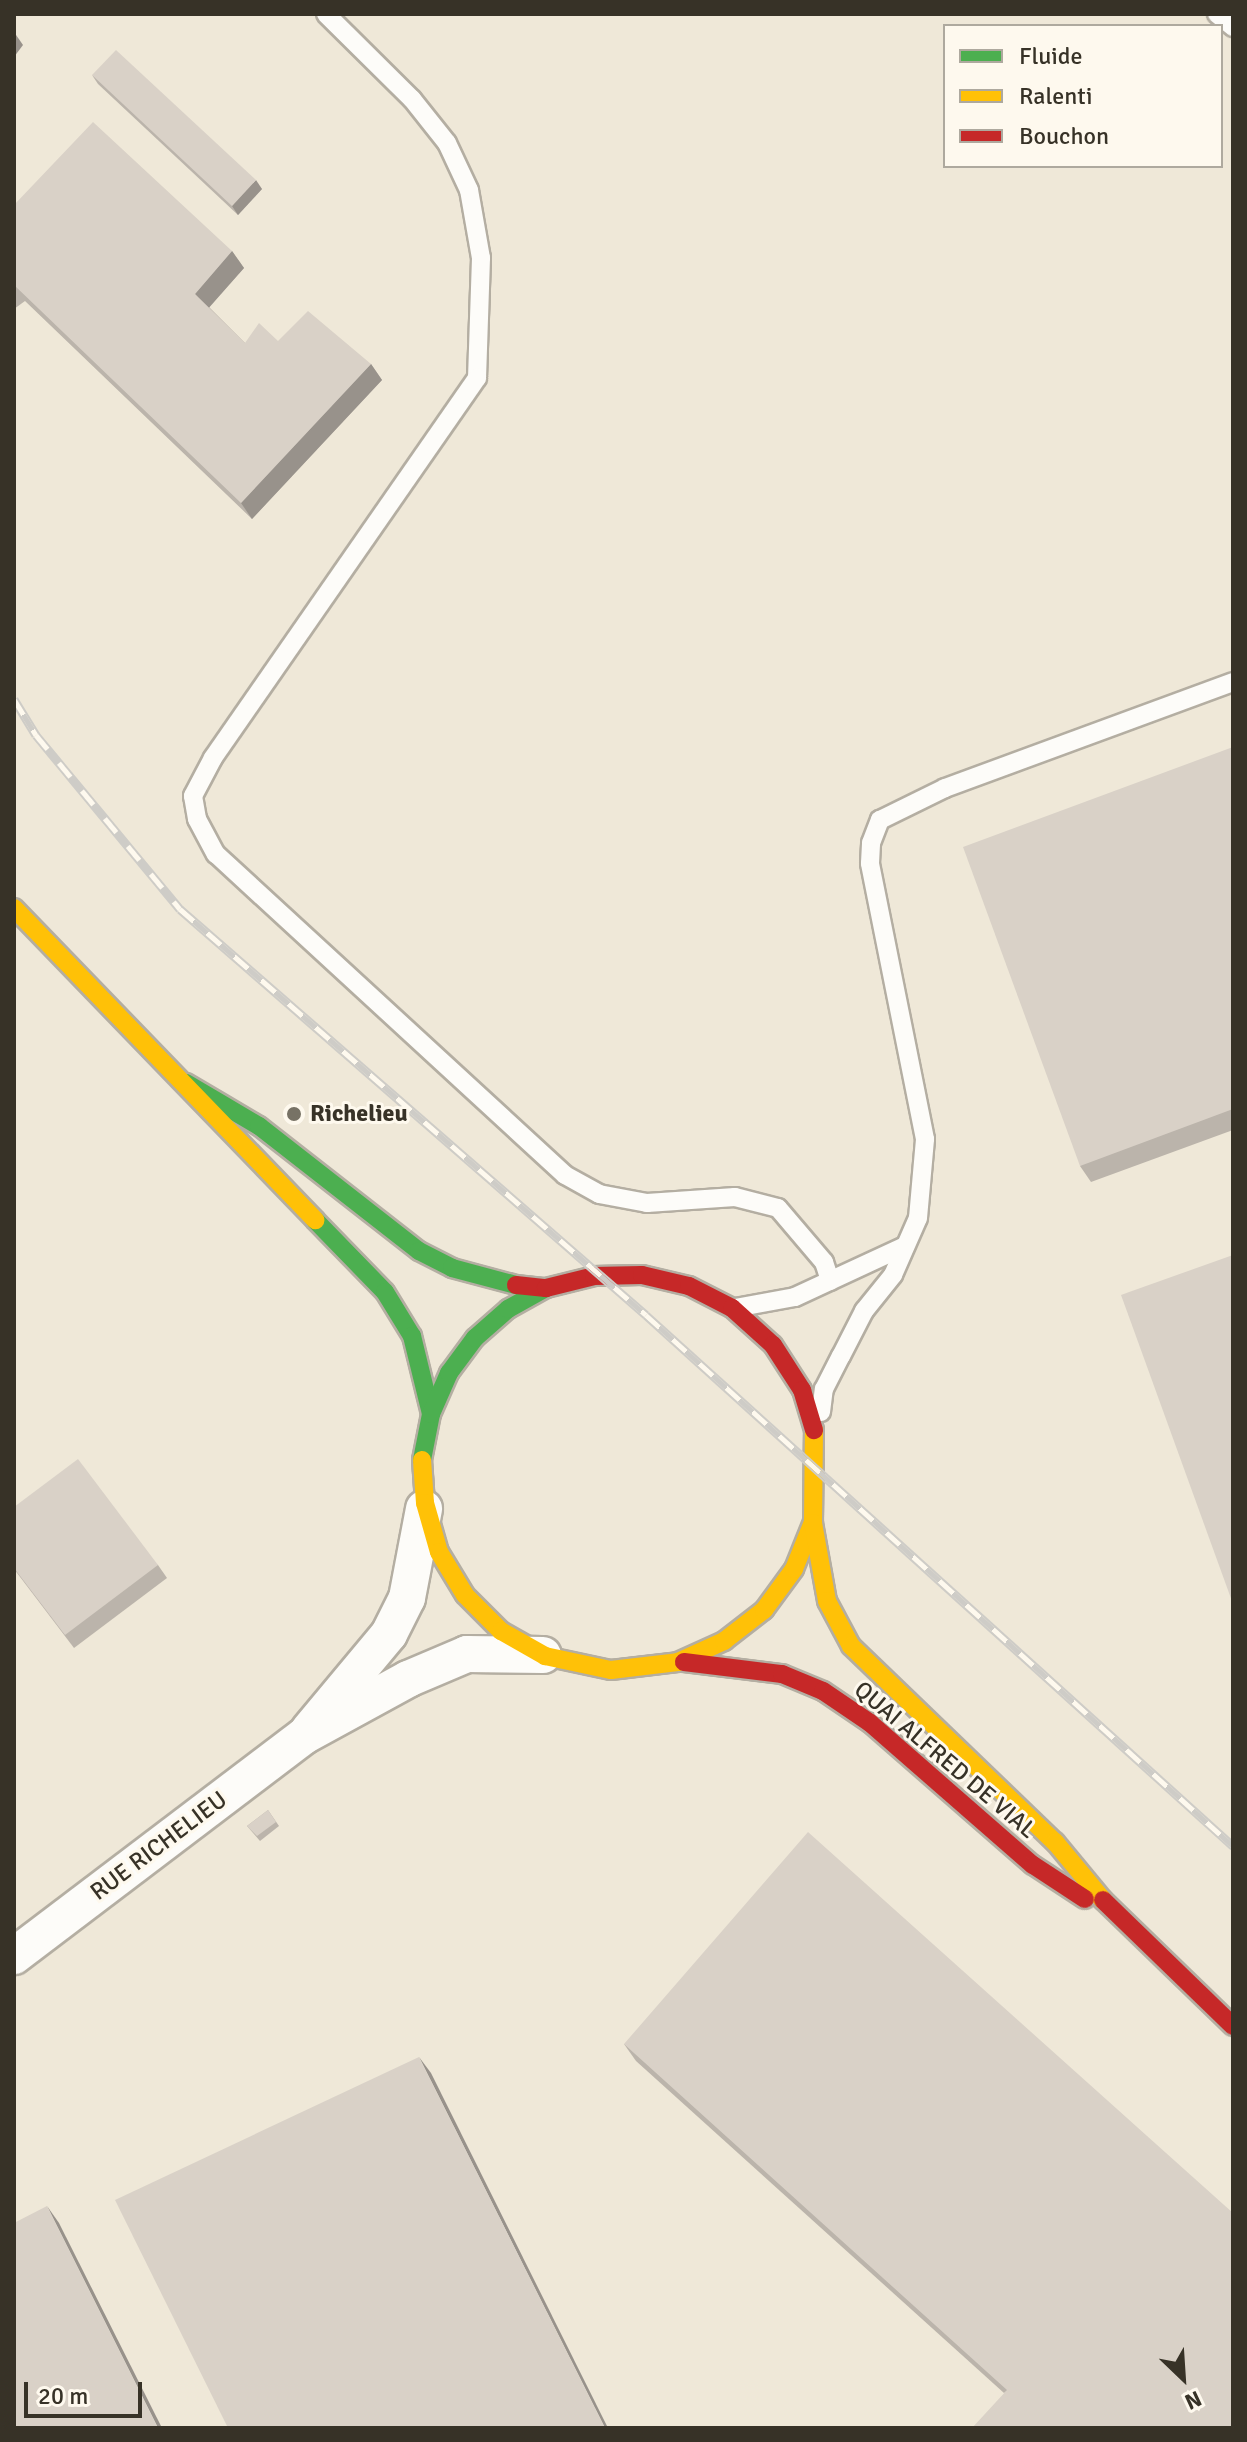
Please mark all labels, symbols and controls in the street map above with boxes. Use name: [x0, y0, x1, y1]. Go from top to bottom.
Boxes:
legend: [943, 24, 1223, 168]
text: Fluide: [1019, 41, 1083, 71]
text: Ralenti: [1019, 81, 1092, 111]
text: Bouchon: [1019, 121, 1109, 151]
place label: Richelieu: [310, 1100, 408, 1128]
marker: Richelieu: [285, 1105, 303, 1123]
street label: QUAI ALFRED DE VIAL: [848, 1675, 1042, 1845]
street label: RUE RICHELIEU: [85, 1785, 233, 1907]
north arrow: [1143, 2338, 1223, 2418]
scale bar: [28, 2366, 146, 2416]
text: 20 m: [38, 2381, 88, 2411]
text: N: [1181, 2385, 1206, 2416]

